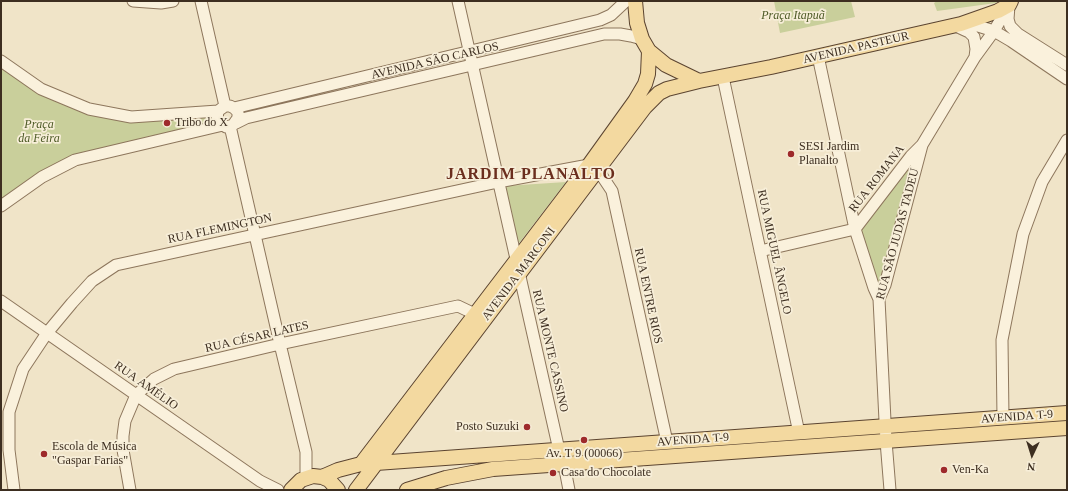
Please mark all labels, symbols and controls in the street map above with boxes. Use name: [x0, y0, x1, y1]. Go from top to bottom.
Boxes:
park label: Praça Itapuã: [761, 9, 825, 23]
street label: AVENIDA PASTEUR: [802, 29, 910, 67]
street label: AVENIDA SÃO CARLOS: [370, 39, 500, 83]
place label: Tribo do X: [175, 116, 228, 130]
park label: Praça da Feira: [18, 118, 60, 146]
marker: Tribo do X: [162, 118, 172, 128]
place label: SESI Jardim Planalto: [799, 140, 859, 168]
street label: RUA ROMANA: [846, 142, 908, 216]
marker: SESI Jardim Planalto: [786, 149, 796, 159]
district label: JARDIM PLANALTO: [446, 165, 616, 185]
street label: RUA SÃO JUDAS TADEU: [874, 167, 922, 301]
street label: RUA MIGUEL ÂNGELO: [754, 188, 794, 316]
street label: RUA FLEMINGTON: [167, 211, 273, 247]
street label: AVENIDA MARCONI: [479, 225, 559, 323]
street label: RUA ENTRE RIOS: [631, 247, 665, 345]
street label: RUA MONTE CASSINO: [529, 288, 571, 414]
street label: RUA CÉSAR LATES: [204, 318, 310, 356]
street label: RUA AMÉLIO: [111, 359, 181, 413]
street label: AVENIDA T-9: [980, 407, 1054, 427]
place label: Posto Suzuki: [456, 420, 519, 434]
marker: Posto Suzuki: [522, 422, 532, 432]
street label: AVENIDA T-9: [656, 430, 730, 450]
marker: Av. T 9 (00066): [579, 435, 589, 445]
north arrow: [1012, 435, 1052, 475]
place label: Escola de Música "Gaspar Farias": [52, 440, 137, 468]
place label: Av. T 9 (00066): [546, 447, 622, 461]
marker: Escola de Música "Gaspar Farias": [39, 449, 49, 459]
text: N: [1027, 461, 1036, 473]
place label: Ven-Ka: [952, 463, 989, 477]
marker: Ven-Ka: [939, 465, 949, 475]
place label: Casa do Chocolate: [561, 466, 651, 480]
marker: Casa do Chocolate: [548, 468, 558, 478]

